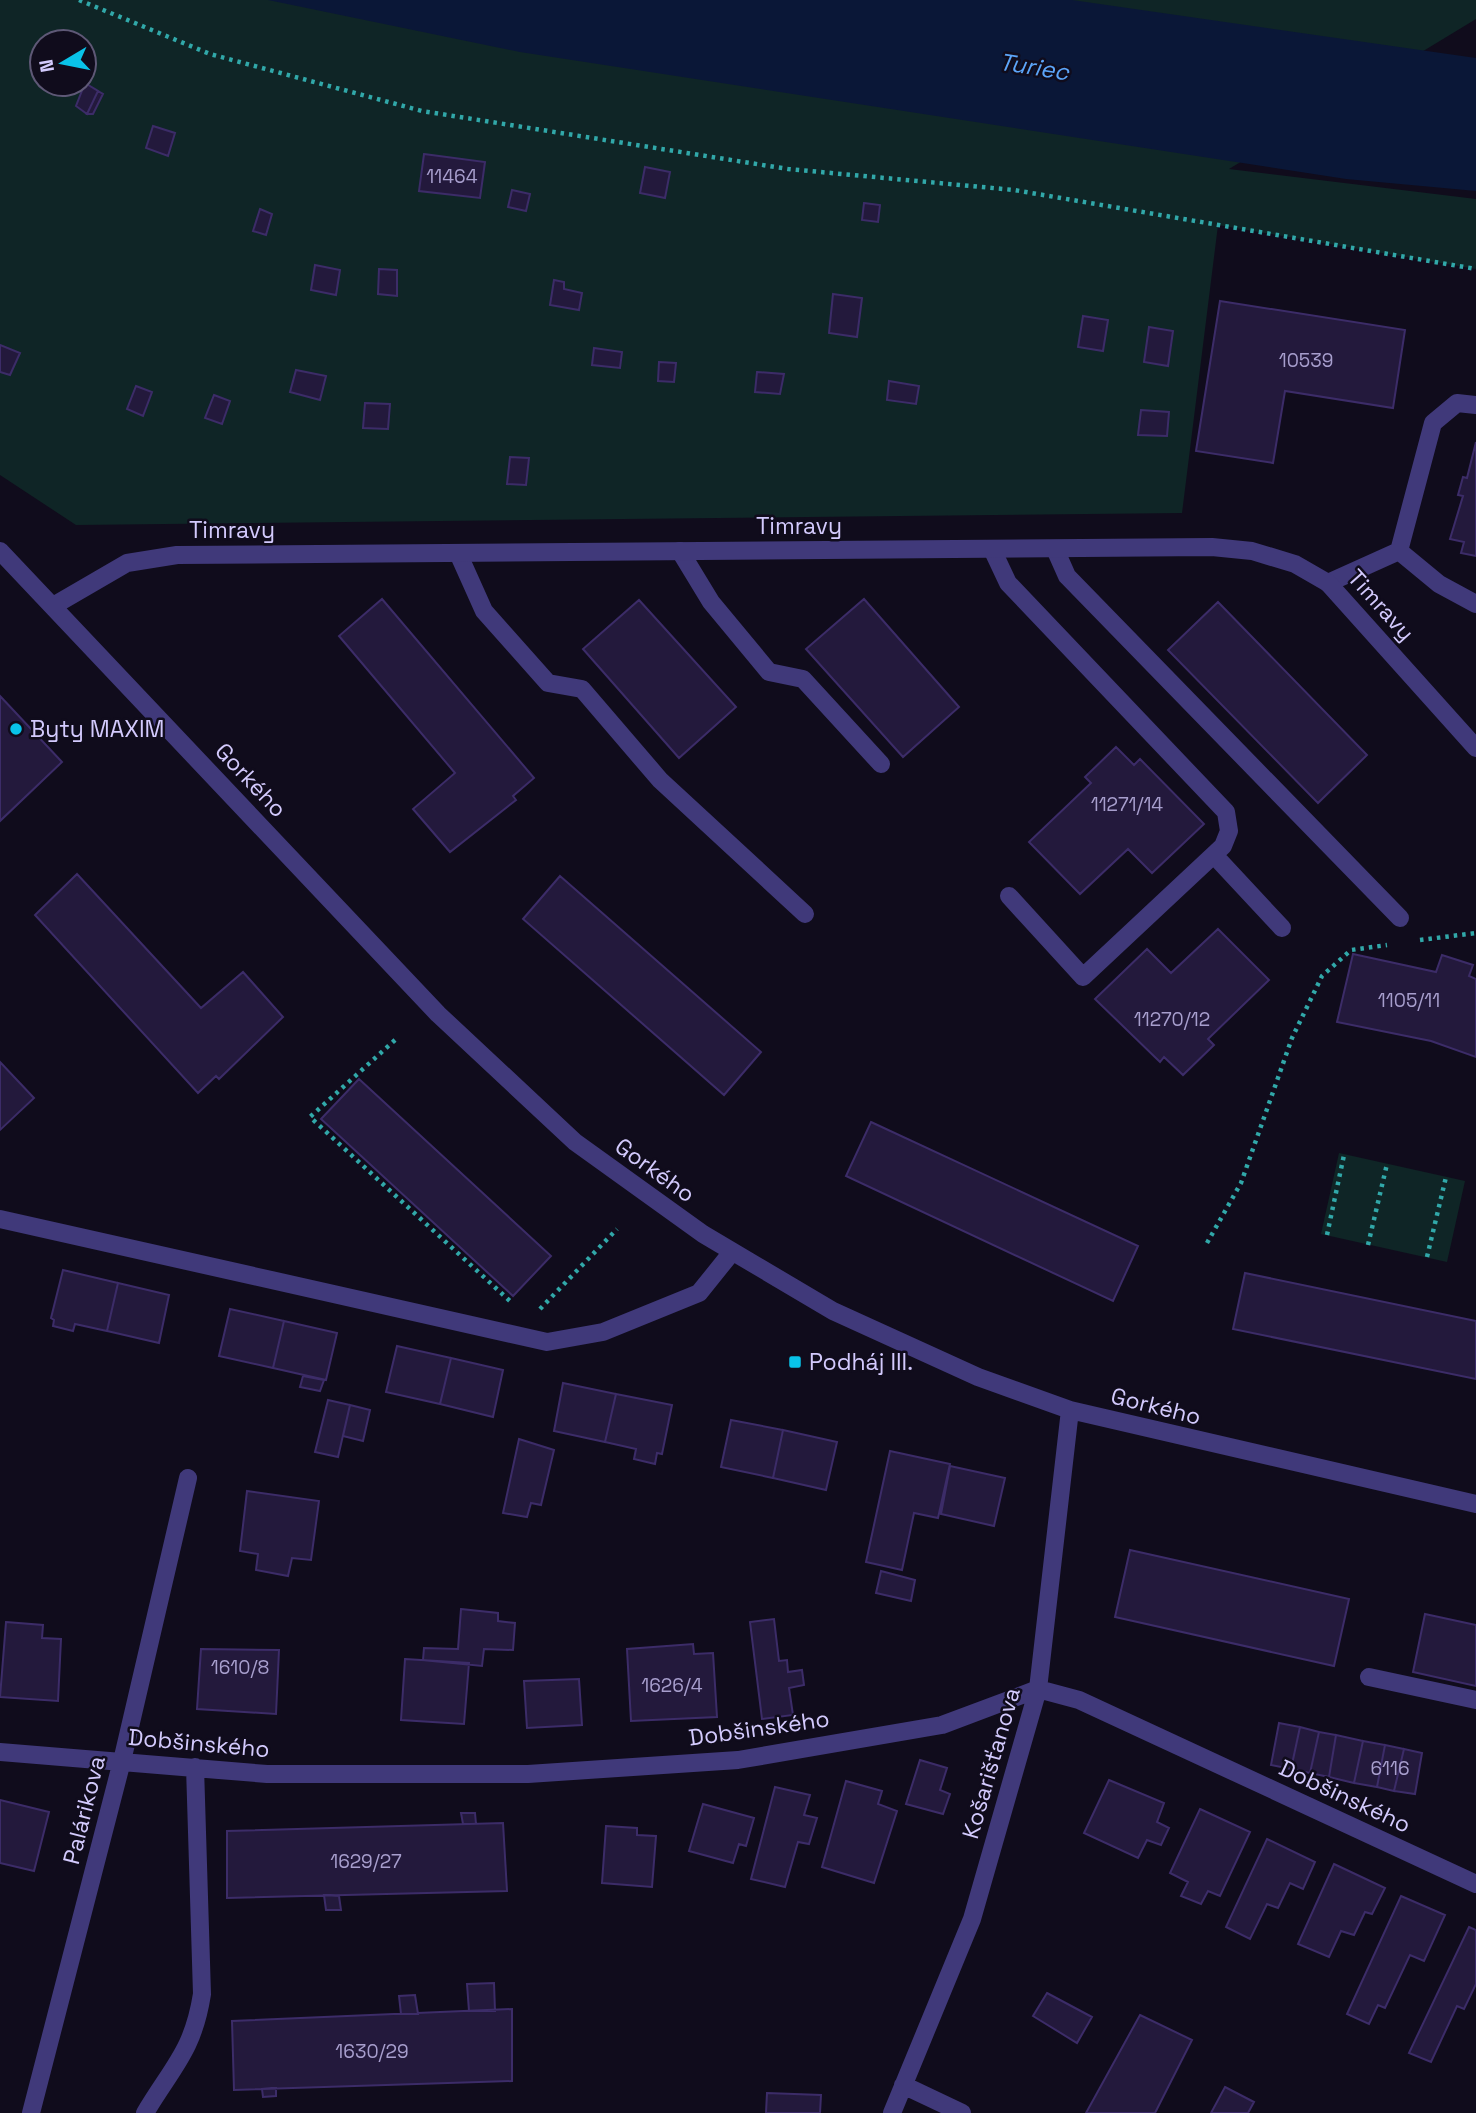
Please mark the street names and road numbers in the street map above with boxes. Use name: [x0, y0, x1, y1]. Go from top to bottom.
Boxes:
street label: Timravy: [756, 511, 842, 541]
street label: Timravy: [189, 515, 275, 545]
street label: Timravy: [1341, 563, 1421, 647]
street label: Gorkého: [209, 736, 293, 824]
street label: Gorkého: [609, 1131, 701, 1209]
street label: Gorkého: [1108, 1380, 1204, 1432]
street label: Košarišťanova: [955, 1684, 1027, 1842]
street label: Dobšinského: [687, 1703, 831, 1753]
street label: Dobšinského: [127, 1722, 271, 1764]
street label: Dobšinského: [1274, 1752, 1416, 1840]
street label: Palárikova: [56, 1753, 112, 1867]

